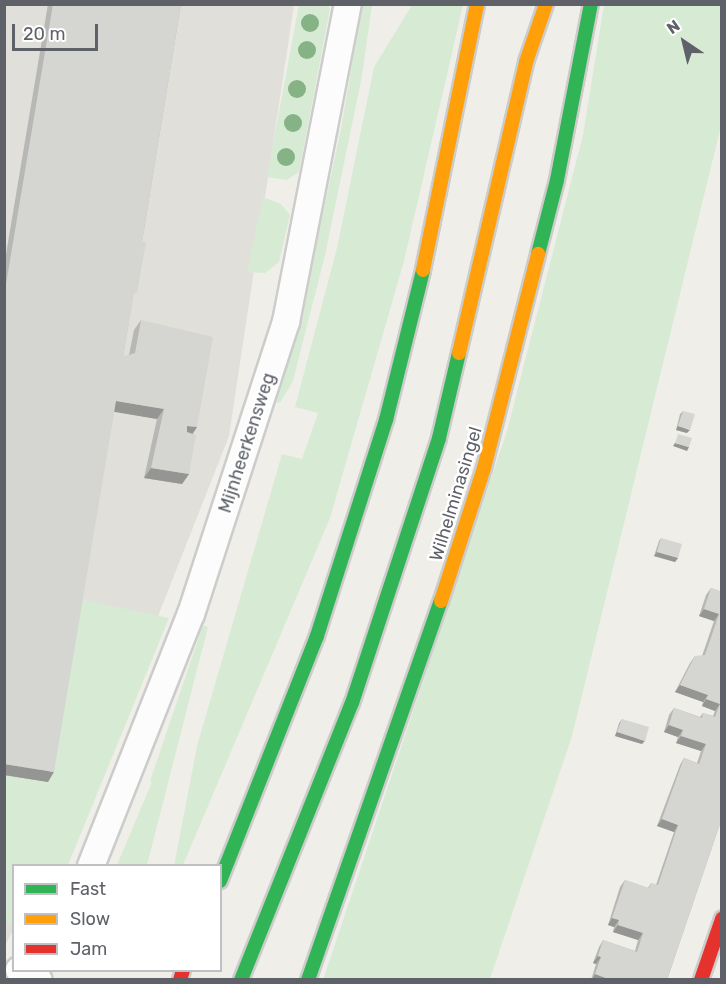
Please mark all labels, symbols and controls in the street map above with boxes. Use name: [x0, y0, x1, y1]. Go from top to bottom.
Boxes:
scale bar: [15, 12, 100, 50]
north arrow: [654, 12, 714, 72]
text: N: [663, 16, 684, 38]
text: 20 m: [23, 23, 65, 45]
street label: Mijnheerkensweg: [214, 370, 280, 516]
street label: Wilhelminasingel: [425, 424, 487, 564]
legend: [12, 864, 222, 972]
text: Fast: [70, 878, 106, 900]
text: Slow: [70, 908, 110, 930]
text: Jam: [70, 938, 107, 960]

